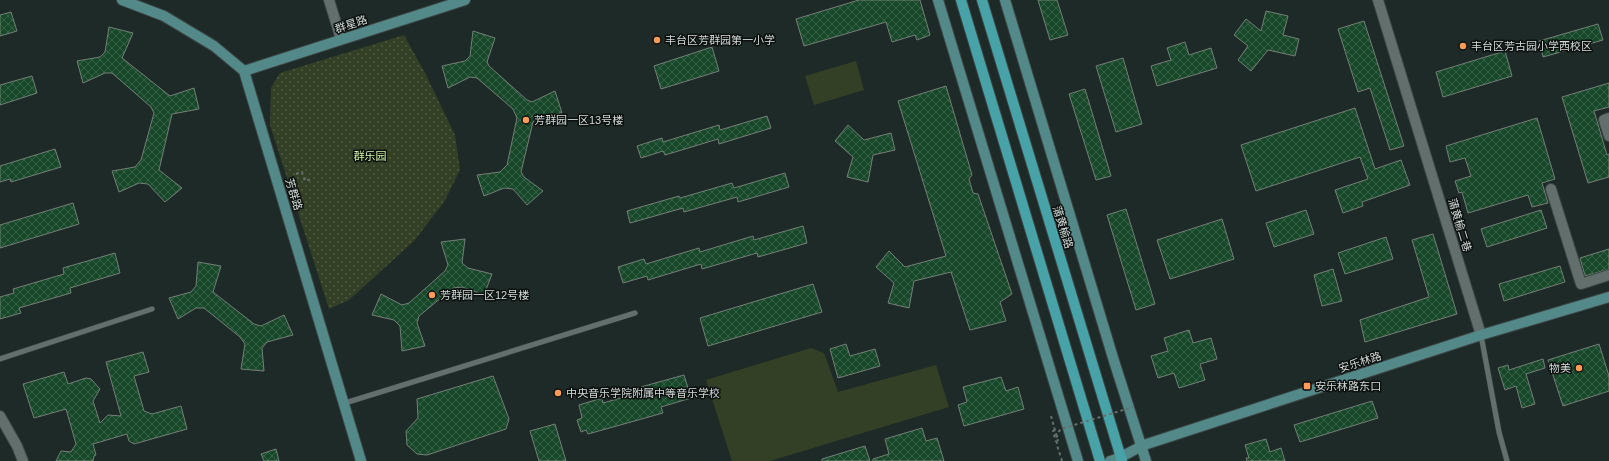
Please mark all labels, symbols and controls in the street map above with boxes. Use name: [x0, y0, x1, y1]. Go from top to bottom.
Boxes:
street label: 群星路: [333, 13, 369, 35]
place label: 丰台区芳群园第一小学: [665, 34, 775, 46]
marker: 丰台区芳群园第一小学: [652, 35, 662, 45]
place label: 丰台区芳古园小学西校区: [1471, 40, 1592, 52]
marker: 丰台区芳古园小学西校区: [1458, 41, 1468, 51]
place label: 芳群园一区13号楼: [534, 114, 623, 126]
marker: 芳群园一区13号楼: [521, 115, 531, 125]
park label: 群乐园: [354, 150, 387, 162]
street label: 芳群路: [283, 176, 305, 212]
street label: 蒲黄榆二巷: [1446, 197, 1474, 253]
street label: 蒲黄榆路: [1051, 204, 1075, 250]
place label: 芳群园一区12号楼: [440, 289, 529, 301]
marker: 芳群园一区12号楼: [427, 290, 437, 300]
street label: 安乐林路: [1337, 349, 1383, 375]
place label: 物美: [1549, 362, 1571, 374]
marker: 物美: [1574, 363, 1584, 373]
place label: 安乐林路东口: [1315, 380, 1381, 392]
marker: 安乐林路东口: [1302, 381, 1312, 391]
place label: 中央音乐学院附属中等音乐学校: [566, 387, 720, 399]
marker: 中央音乐学院附属中等音乐学校: [553, 388, 563, 398]

